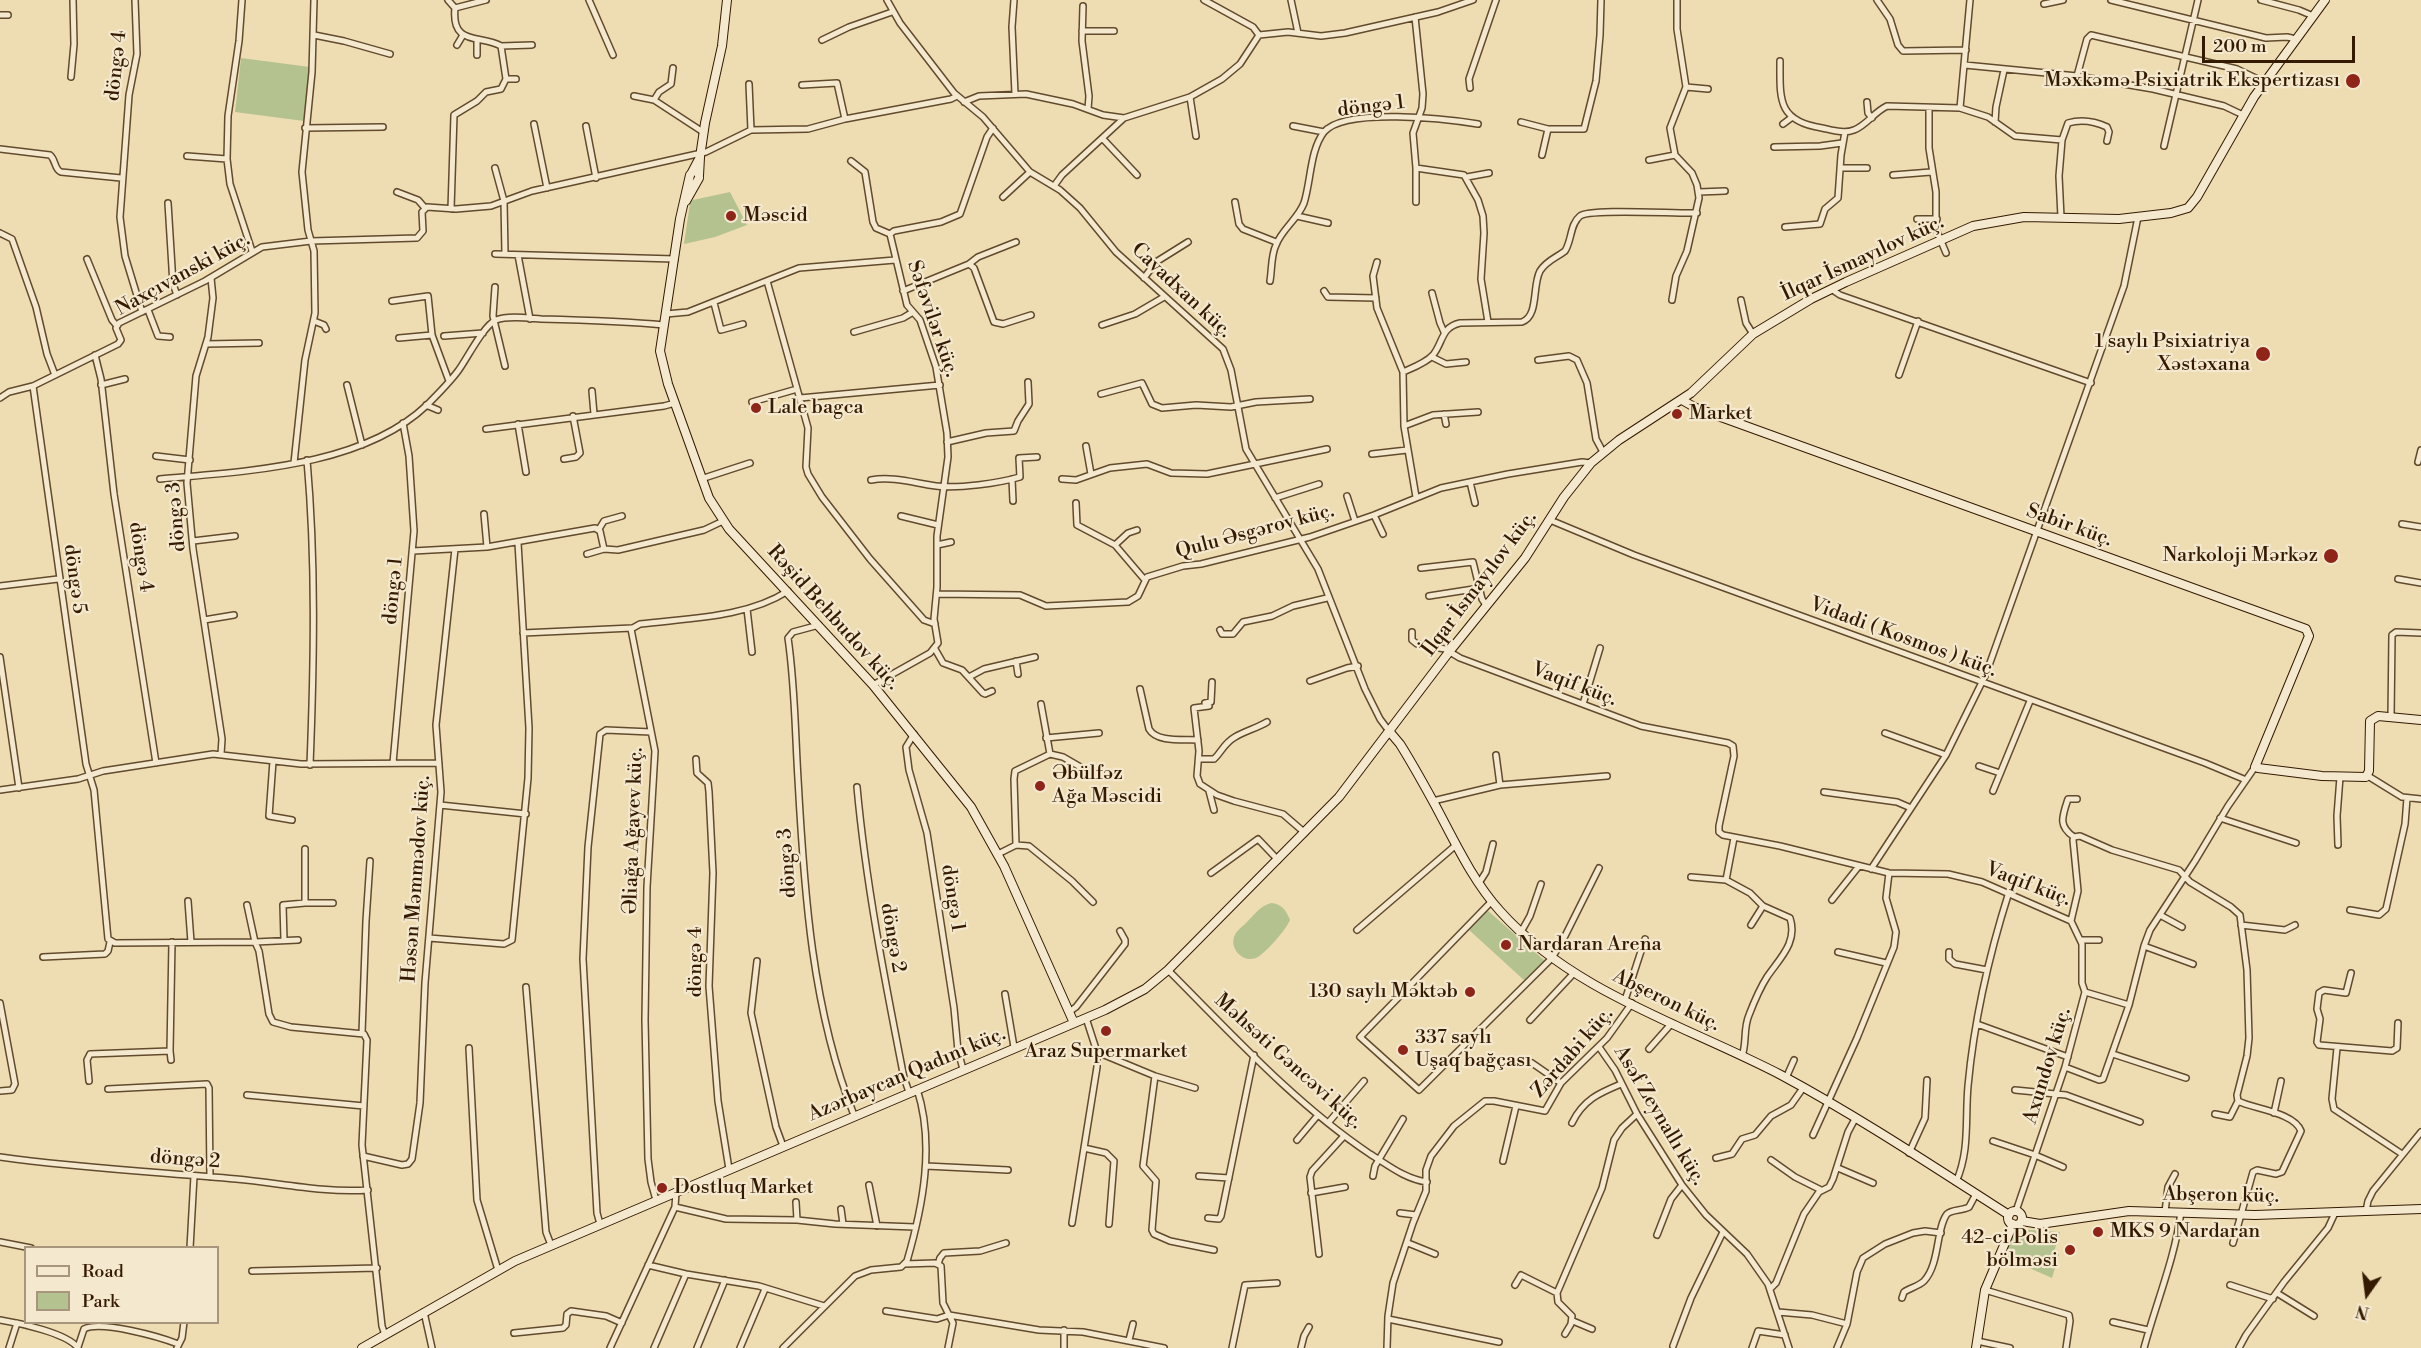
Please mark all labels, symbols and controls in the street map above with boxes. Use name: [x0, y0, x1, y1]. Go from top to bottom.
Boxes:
scale bar: [2205, 24, 2358, 62]
street label: döngə 4: [101, 29, 133, 103]
text: 200 m: [2213, 35, 2267, 58]
place label: Məxkəmə Psixiatrik Ekspertizası: [2044, 69, 2340, 93]
marker: Məxkəmə Psixiatrik Ekspertizası: [2344, 72, 2362, 90]
street label: döngə 1: [1336, 91, 1406, 123]
place label: Məscid: [743, 204, 808, 228]
marker: Məscid: [724, 209, 738, 223]
street label: İlqar İsmayılov küç.: [1778, 211, 1948, 307]
street label: Naxçıvanski küç.: [112, 228, 254, 322]
street label: Cavadxan küç.: [1126, 238, 1236, 344]
street label: Səfəvilər küç.: [901, 258, 963, 380]
place label: 1 saylı Psixiatriya Xəstəxana: [2095, 330, 2250, 377]
marker: 1 saylı Psixiatriya Xəstəxana: [2254, 345, 2272, 363]
place label: Lale bagca: [768, 396, 864, 420]
marker: Lale bagca: [749, 401, 763, 415]
place label: Market: [1689, 402, 1753, 426]
marker: Market: [1670, 407, 1684, 421]
street label: döngə 3: [162, 481, 192, 553]
street label: Qulu Əsgərov küç.: [1173, 499, 1337, 565]
street label: Sabir küç.: [2023, 499, 2115, 553]
street label: İlqar İsmayılov küç.: [1417, 507, 1543, 661]
street label: döngə 4: [123, 520, 157, 594]
street label: Rəşid Behbudov küç.: [762, 540, 904, 696]
street label: döngə 5: [57, 543, 91, 615]
place label: Narkoloji Mərkəz: [2163, 544, 2318, 568]
marker: Narkoloji Mərkəz: [2322, 547, 2340, 565]
street label: döngə 1: [379, 556, 409, 626]
street label: Vidadi ( Kosmos ) küç.: [1806, 593, 2000, 683]
street label: Vaqif küç.: [1528, 658, 1620, 712]
street label: Əliağa Ağayev küç.: [619, 747, 649, 915]
place label: Əbülfəz Ağa Məscidi: [1052, 762, 1162, 809]
street label: Həsən Məmmədov küç.: [398, 775, 436, 983]
marker: Əbülfəz Ağa Məscidi: [1033, 779, 1047, 793]
street label: döngə 3: [774, 827, 802, 899]
street label: Vaqif küç.: [1982, 858, 2074, 912]
street label: döngə 1: [935, 863, 969, 933]
street label: döngə 2: [874, 901, 910, 975]
street label: döngə 4: [684, 926, 708, 998]
place label: Nardaran Arena: [1518, 933, 1662, 957]
marker: Nardaran Arena: [1499, 938, 1513, 952]
street label: Abşeron küç.: [1608, 965, 1724, 1037]
place label: 130 saylı Məktəb: [1309, 980, 1458, 1004]
marker: 130 saylı Məktəb: [1463, 985, 1477, 999]
street label: Məhsəti Gəncəvi küç.: [1209, 989, 1367, 1135]
street label: Zərdabi küç.: [1527, 1003, 1619, 1103]
street label: Axundov küç.: [2019, 1005, 2077, 1127]
street label: Azərbaycan Qadını küç.: [805, 1022, 1009, 1128]
marker: Araz Supermarket: [1099, 1024, 1113, 1038]
place label: 337 saylı Uşaq bağçası: [1415, 1026, 1532, 1073]
place label: Araz Supermarket: [1024, 1040, 1188, 1064]
street label: Asəf Zeynallı küç.: [1608, 1042, 1710, 1190]
marker: 337 saylı Uşaq bağçası: [1396, 1043, 1410, 1057]
street label: döngə 2: [149, 1146, 221, 1174]
place label: Dostluq Market: [674, 1176, 814, 1200]
marker: Dostluq Market: [655, 1181, 669, 1195]
street label: Abşeron küç.: [2163, 1183, 2279, 1209]
place label: MKS 9 Nardaran: [2110, 1220, 2260, 1244]
marker: MKS 9 Nardaran: [2091, 1225, 2105, 1239]
place label: 42-ci Polis bölməsi: [1961, 1226, 2058, 1273]
marker: 42-ci Polis bölməsi: [2063, 1243, 2077, 1257]
legend: [24, 1246, 219, 1324]
text: Road: [82, 1260, 124, 1283]
north arrow: [2337, 1264, 2397, 1324]
text: Park: [82, 1290, 119, 1313]
text: N: [2354, 1300, 2371, 1323]

